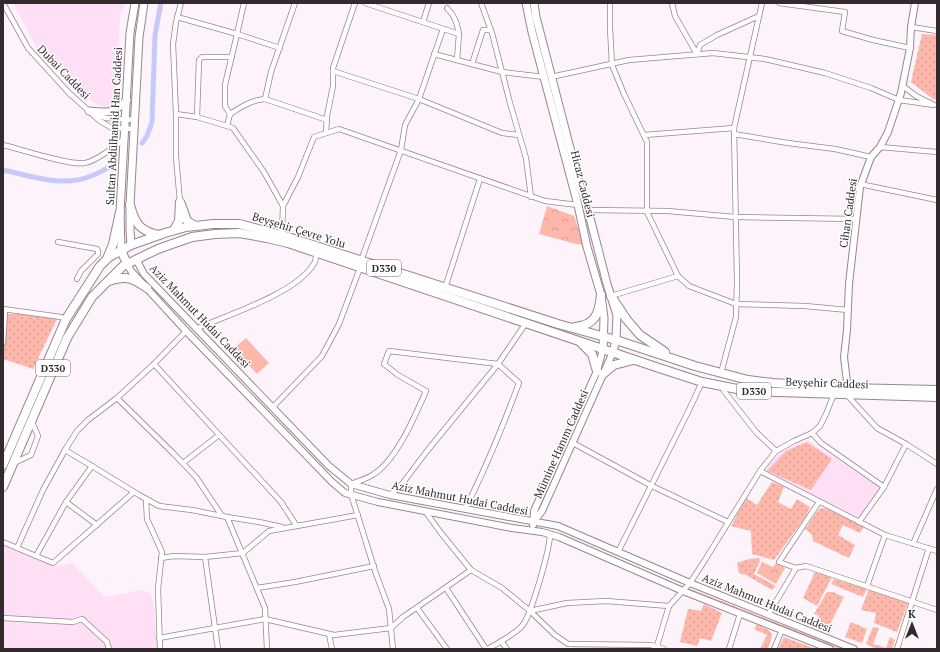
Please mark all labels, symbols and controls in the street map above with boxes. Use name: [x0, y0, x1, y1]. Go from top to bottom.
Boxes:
street label: Dubai Caddesi: [35, 42, 93, 102]
street label: Sultan Abdülhamid Han Caddesi: [103, 47, 125, 205]
street label: Hicaz Caddesi: [568, 149, 598, 219]
street label: Cihan Caddesi: [836, 177, 860, 249]
street label: Beyşehir Çevre Yolu: [251, 209, 348, 251]
road number: D330: [367, 260, 401, 276]
street label: Aziz Mahmut Hudai Caddesi: [147, 261, 253, 371]
road number: D330: [36, 360, 70, 376]
street label: Beyşehir Caddesi: [785, 375, 869, 391]
road number: D330: [737, 383, 771, 399]
street label: Mümine Hanım Caddesi: [531, 388, 591, 500]
street label: Aziz Mahmut Hudai Caddesi: [391, 478, 529, 518]
street label: Aziz Mahmut Hudai Caddesi: [700, 571, 834, 635]
north arrow: [892, 604, 932, 644]
text: K: [908, 607, 916, 621]

